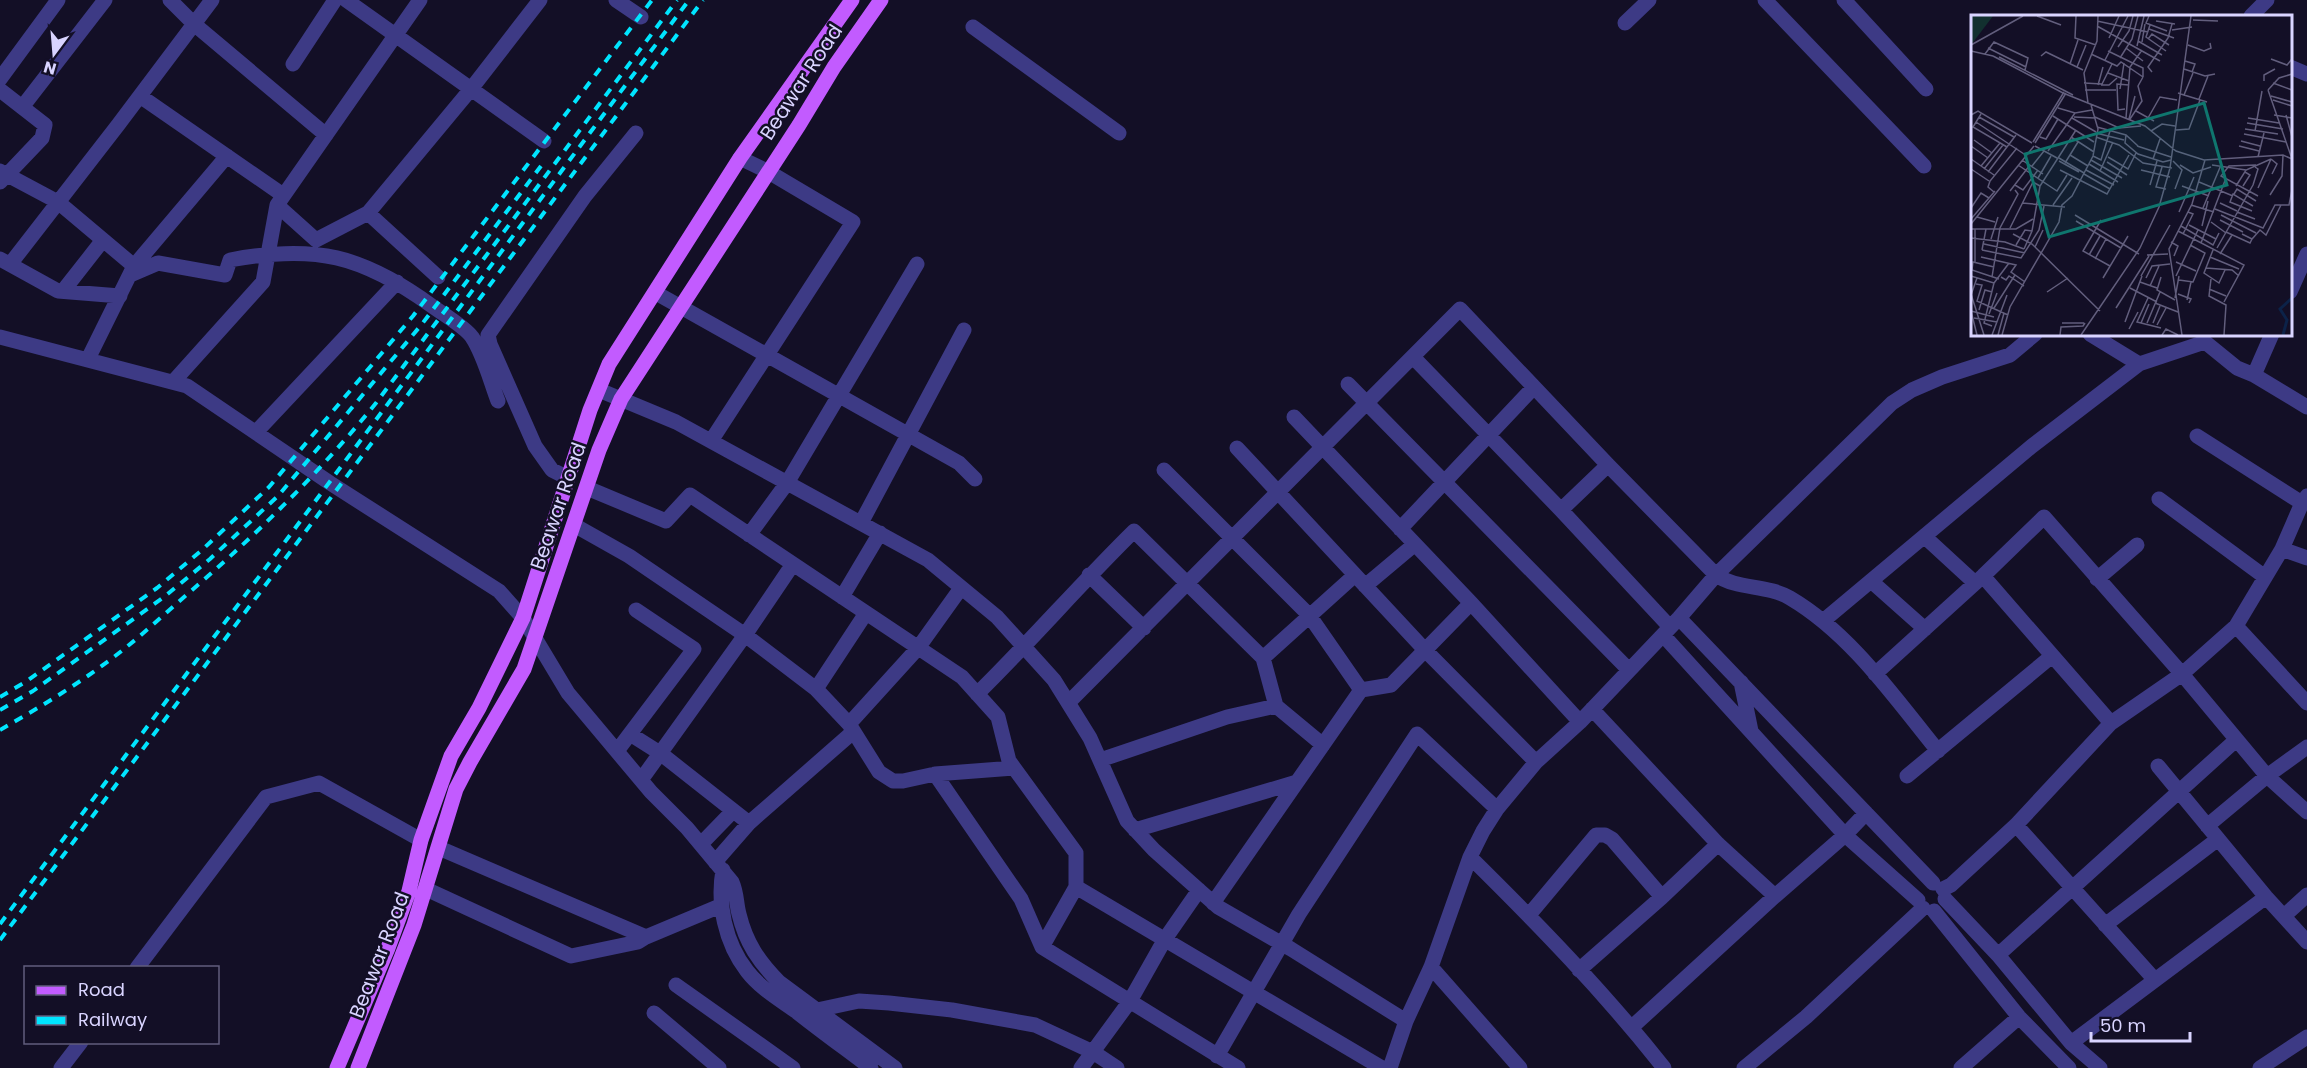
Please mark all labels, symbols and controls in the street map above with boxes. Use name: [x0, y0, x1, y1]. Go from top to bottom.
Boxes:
inset map: [1971, 15, 2292, 336]
street label: Beawar Road: [753, 19, 849, 145]
north arrow: [24, 24, 84, 84]
text: N: [41, 55, 59, 81]
street label: Beawar Road: [523, 439, 593, 573]
street label: Beawar Road: [342, 888, 416, 1022]
legend: [24, 966, 219, 1044]
text: Road: [78, 977, 125, 1002]
scale bar: [2091, 1005, 2190, 1043]
text: Railway: [78, 1007, 147, 1032]
text: 50 m: [2100, 1013, 2146, 1038]

